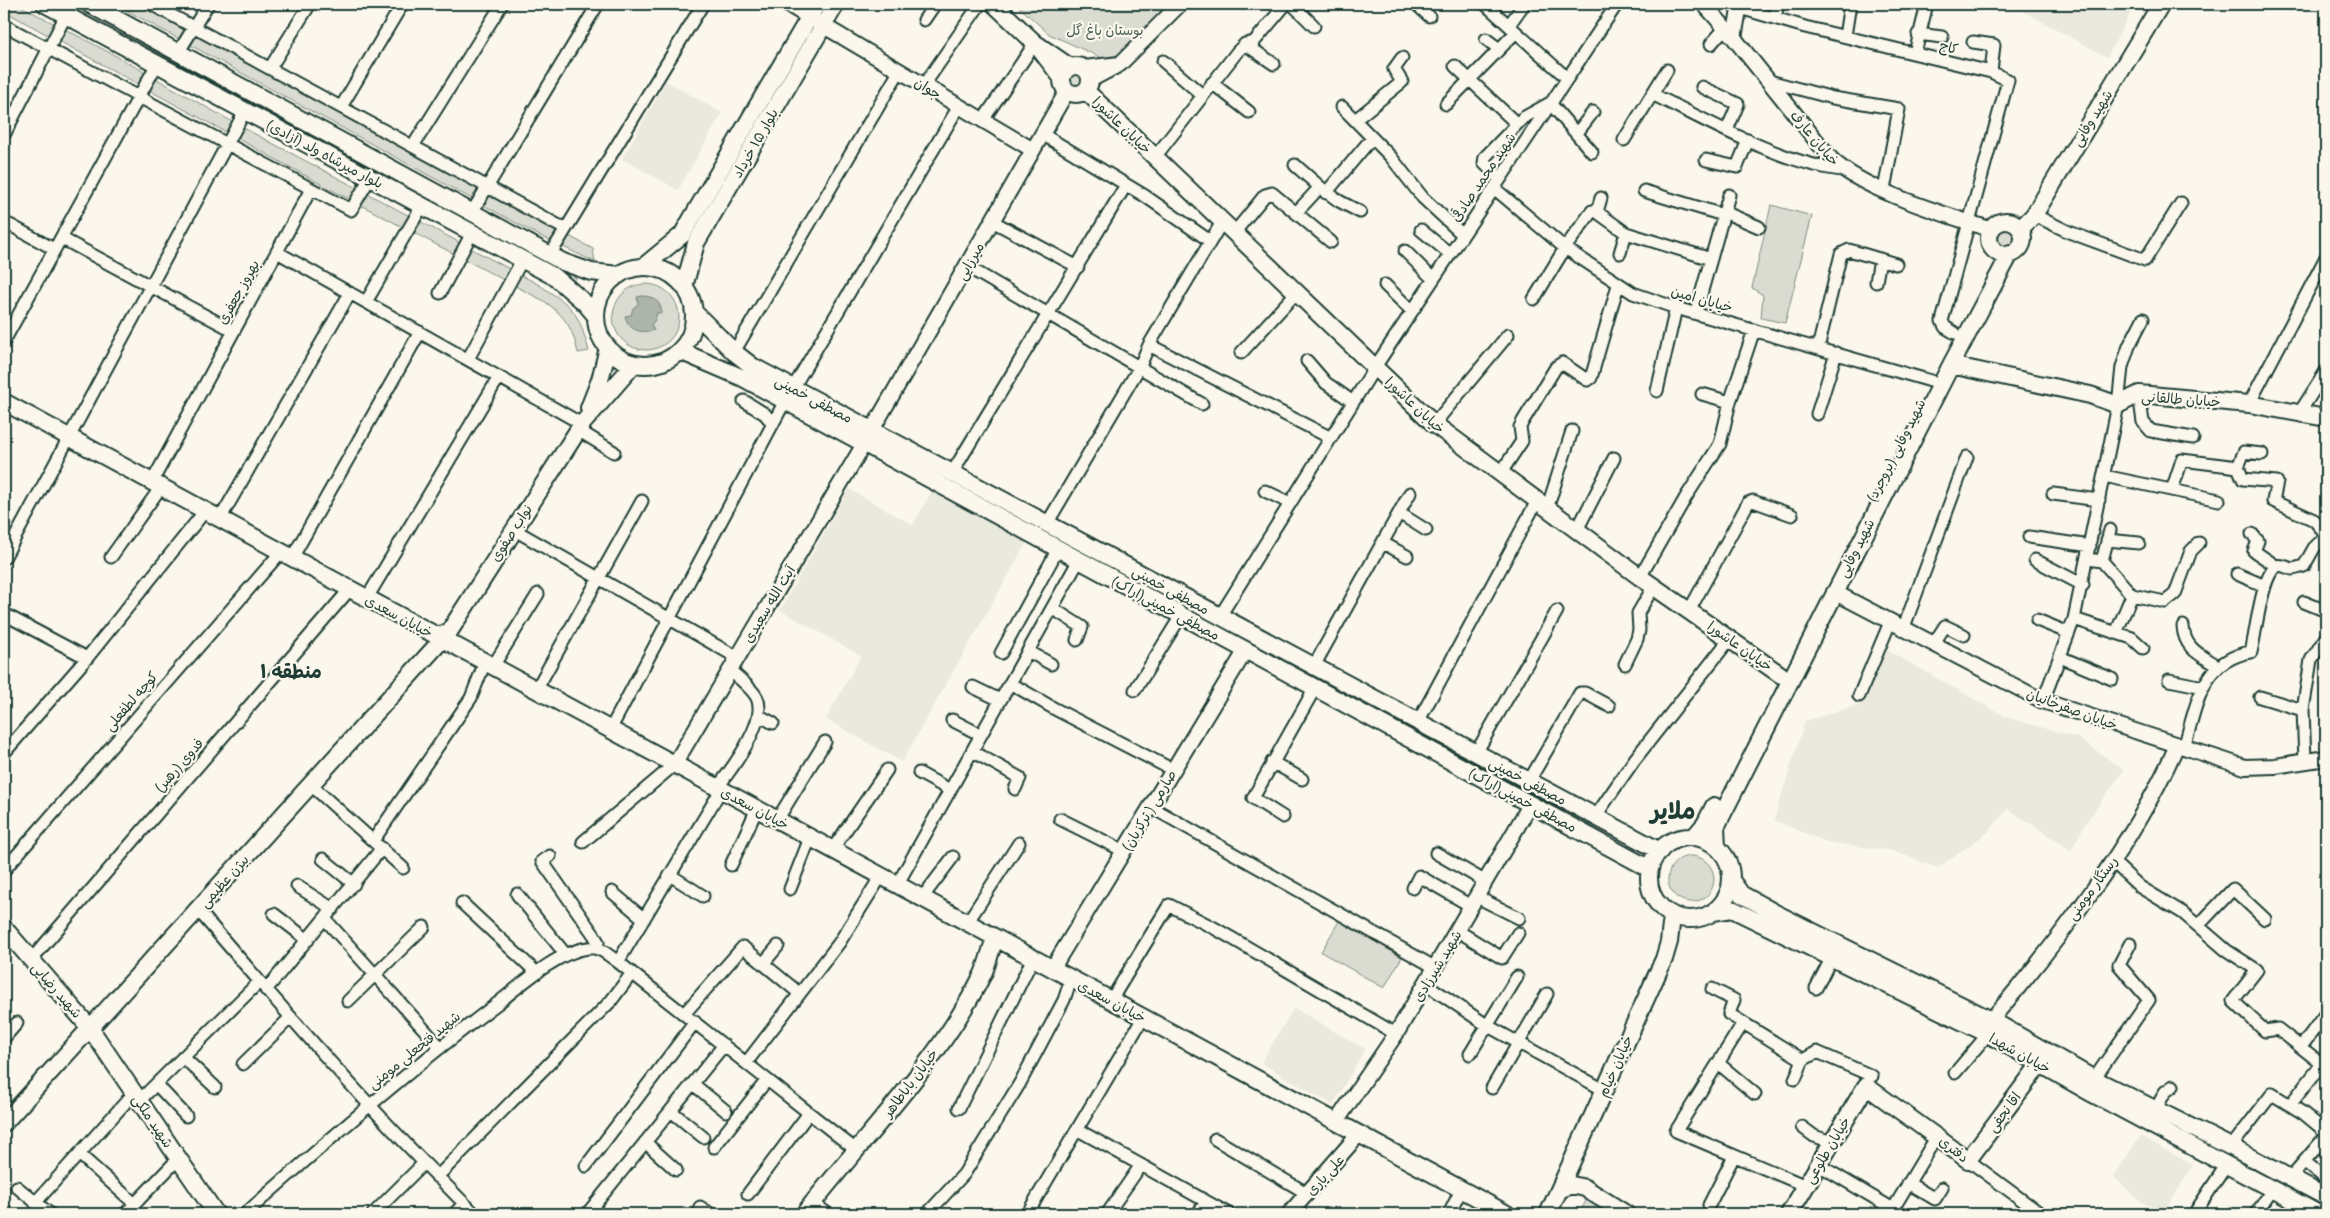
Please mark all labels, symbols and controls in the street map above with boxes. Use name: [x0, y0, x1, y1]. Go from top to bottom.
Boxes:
park label: بوستان باغ گل: [1066, 21, 1144, 40]
street label: کاج: [1938, 36, 1960, 59]
street label: جوان: [911, 73, 945, 103]
street label: شهید وفایی: [2068, 86, 2116, 150]
street label: خیابان عاشورا: [1089, 92, 1155, 158]
street label: بلوار ۱۵ خرداد: [728, 105, 782, 181]
street label: خیابان عارف: [1787, 106, 1843, 170]
street label: بلوار میرشاه ولد (آزادی): [264, 116, 386, 192]
street label: شهید محمد صادقی: [1446, 129, 1520, 225]
street label: میرزایی: [952, 239, 988, 283]
street label: بهروز جعفری: [213, 256, 263, 328]
street label: خیابان امین: [1669, 282, 1735, 316]
street label: مصطفی خمینی: [772, 371, 856, 427]
street label: خیابان عاشورا: [1381, 373, 1449, 437]
street label: خیابان طالقانی: [2141, 387, 2221, 411]
street label: شهید وفایی (بروجرد): [1862, 396, 1930, 504]
street label: نواب صفوی: [486, 501, 536, 565]
street label: شهید وفایی: [1834, 516, 1878, 580]
street label: مصطفی خمینی: [1129, 561, 1213, 619]
street label: آیت الله سعیدی: [739, 562, 799, 646]
street label: مصطفی خمینی(اراک): [1109, 572, 1223, 644]
street label: خیابان سعدی: [362, 591, 436, 641]
street label: خیابان عاشورا: [1704, 617, 1776, 675]
district label: منطقه ۱: [260, 659, 322, 683]
street label: کوچه لطفعلی: [100, 667, 163, 735]
street label: خیابان صفرخانیان: [2024, 684, 2120, 734]
street label: فدوی (رهبر): [151, 734, 207, 796]
street label: مصطفی خمینی: [1486, 753, 1570, 809]
street label: مصطفی خمینی(اراک): [1466, 764, 1580, 836]
street label: صارمی ( ترکزبان): [1118, 766, 1180, 854]
street label: خیابان سعدی: [718, 783, 792, 833]
district label: ملایر: [1649, 795, 1695, 825]
street label: بیژن عظیمی: [195, 851, 253, 911]
street label: رستگار مومنی: [2063, 852, 2121, 924]
street label: شهید شیرزادی: [1409, 927, 1465, 1005]
street label: شهید رضایی: [28, 958, 86, 1022]
street label: خیابان سعدی: [1075, 976, 1149, 1026]
street label: شهید فتحعلی مومنی: [364, 1007, 464, 1093]
street label: خیابان شهدا: [1986, 1029, 2054, 1077]
street label: خیابان خیام: [1593, 1032, 1638, 1100]
street label: خیابان باباطاهر: [878, 1045, 942, 1122]
street label: اقا نجفی: [1983, 1088, 2025, 1136]
street label: شهید ملکی: [129, 1091, 177, 1151]
street label: خیابان طلوعی: [1800, 1113, 1855, 1187]
street label: دفتری: [1935, 1132, 1973, 1166]
street label: علی یاری: [1302, 1151, 1348, 1199]

